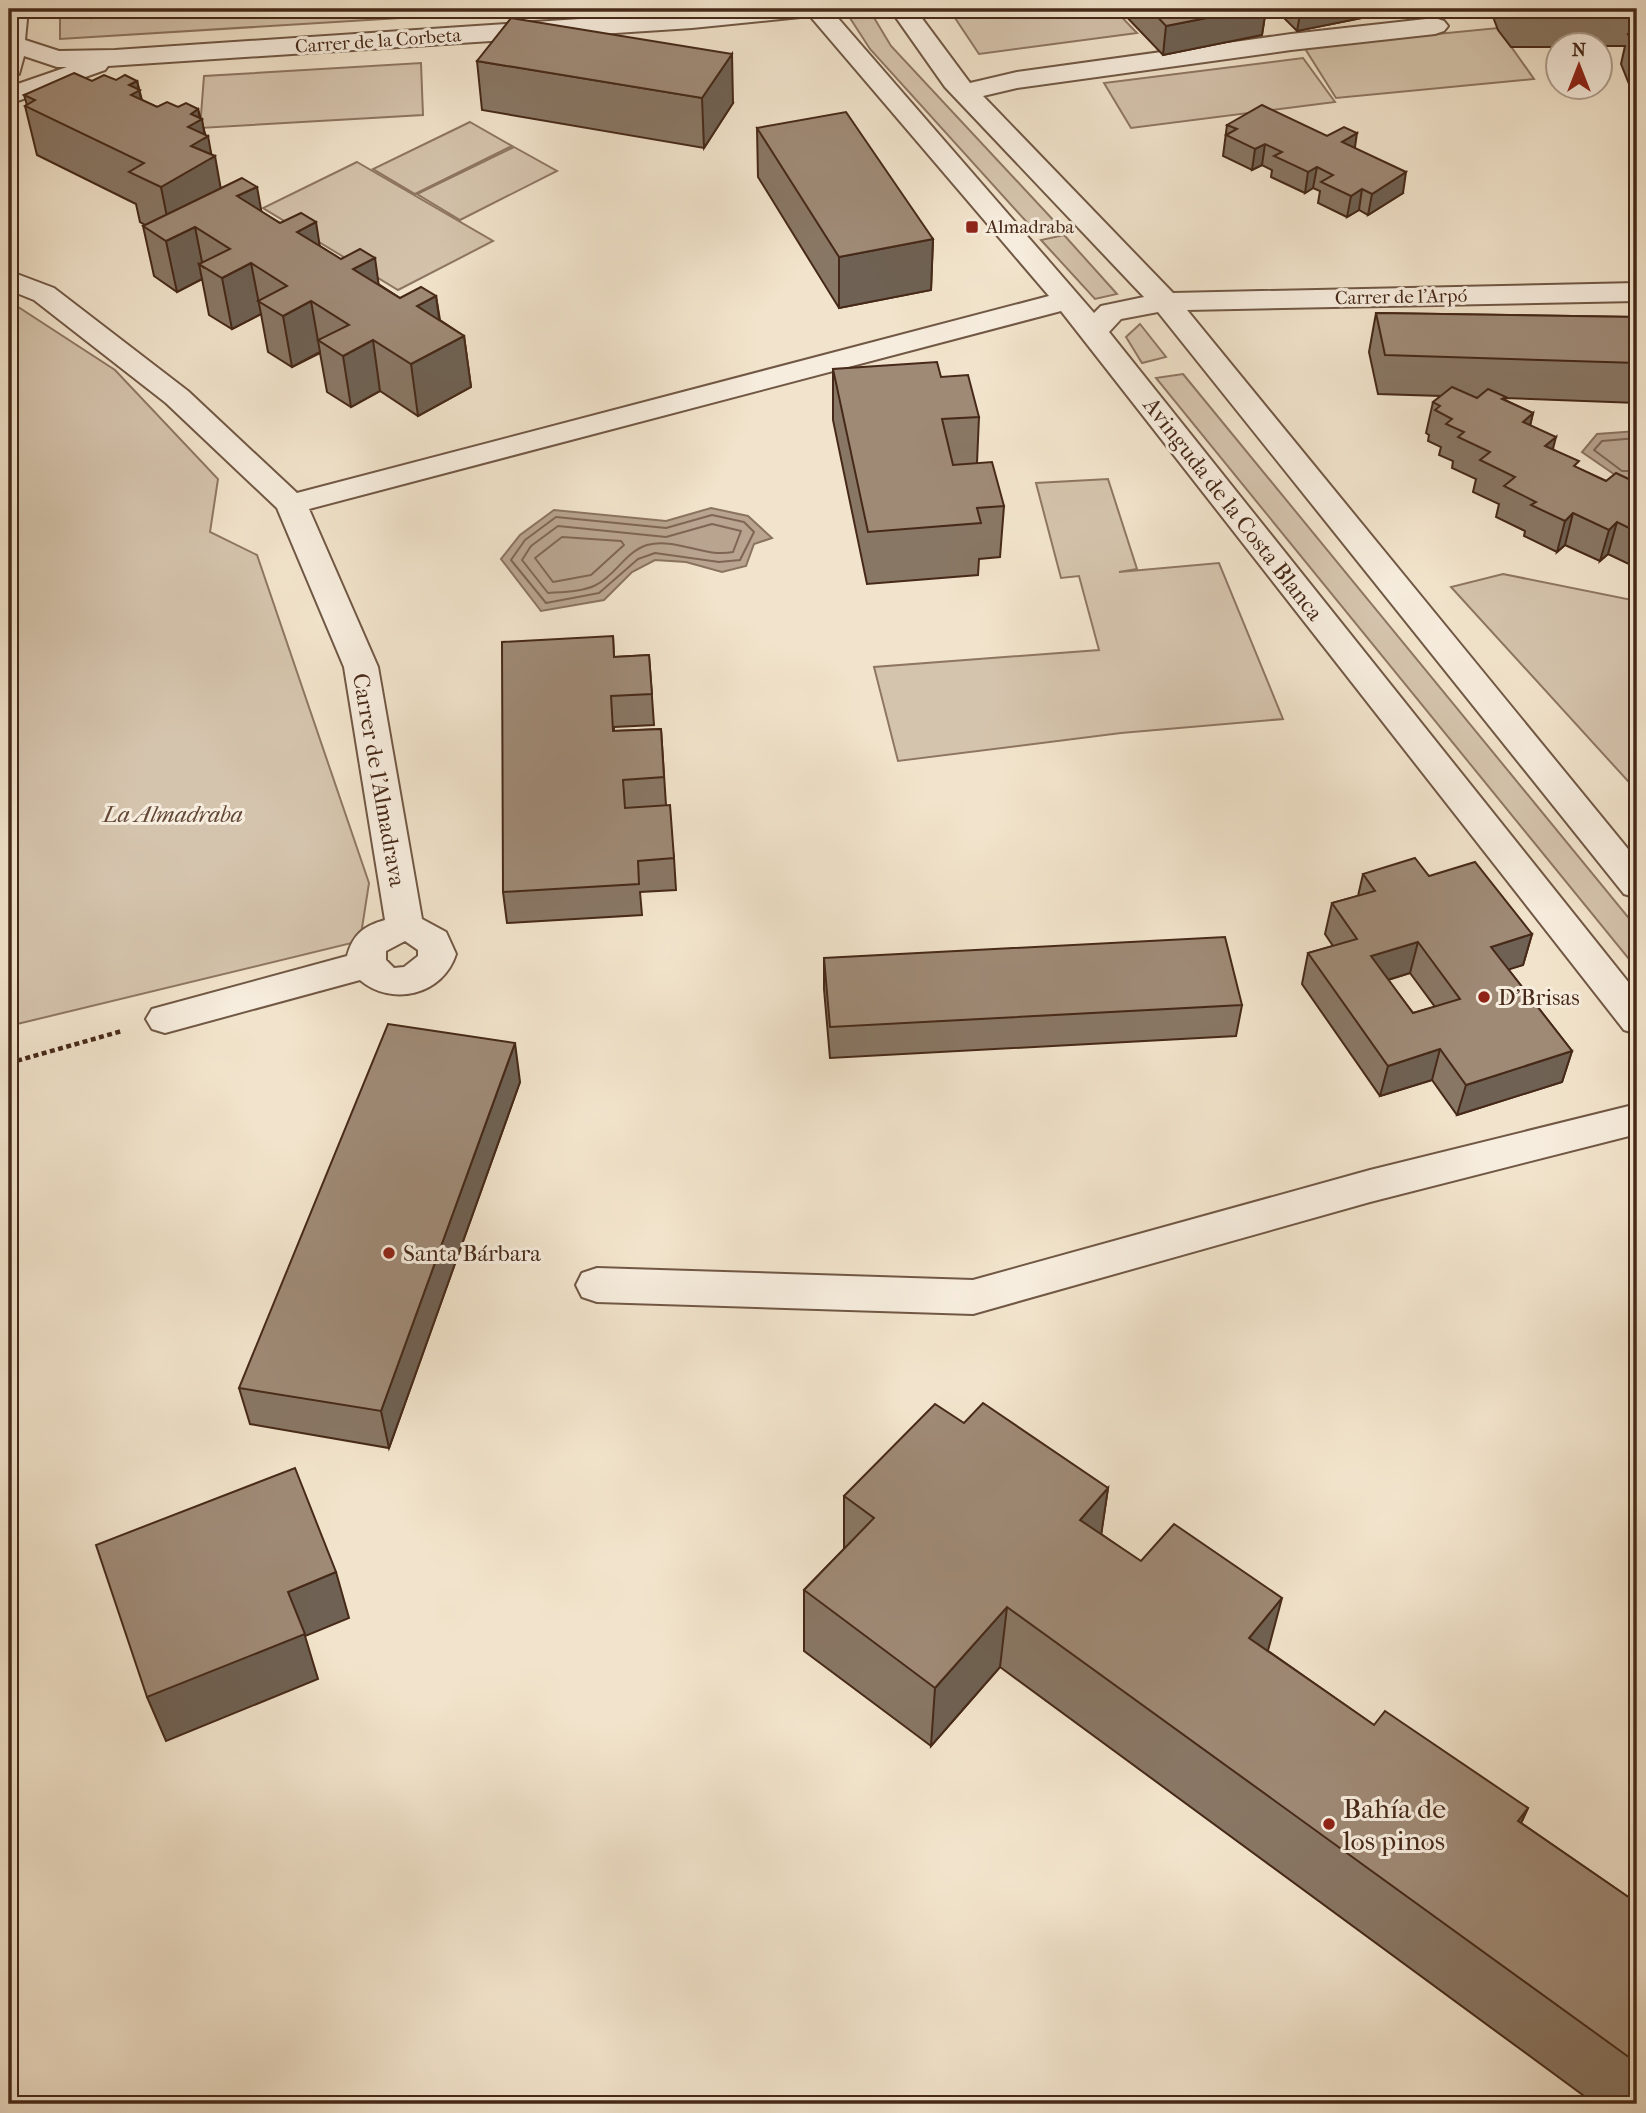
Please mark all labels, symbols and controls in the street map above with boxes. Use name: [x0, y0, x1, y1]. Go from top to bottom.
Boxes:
street label: Carrer de la Corbeta: [294, 24, 462, 58]
north arrow: [1544, 32, 1614, 102]
text: N: [1572, 39, 1587, 61]
place label: Almadraba: [985, 216, 1074, 238]
marker: Almadraba: [964, 219, 980, 235]
street label: Carrer de l'Arpó: [1335, 285, 1468, 309]
street label: Avinguda de la Costa Blanca: [1137, 391, 1329, 626]
street label: Carrer de l'Almadrava: [347, 671, 411, 889]
park label: La Almadraba: [101, 801, 243, 828]
place label: D'Brisas: [1498, 984, 1580, 1011]
marker: D'Brisas: [1476, 989, 1492, 1005]
place label: Santa Bárbara: [403, 1240, 541, 1267]
marker: Santa Bárbara: [381, 1245, 397, 1261]
place label: Bahía de los pinos: [1342, 1792, 1446, 1857]
marker: Bahía de los pinos: [1321, 1816, 1337, 1832]

